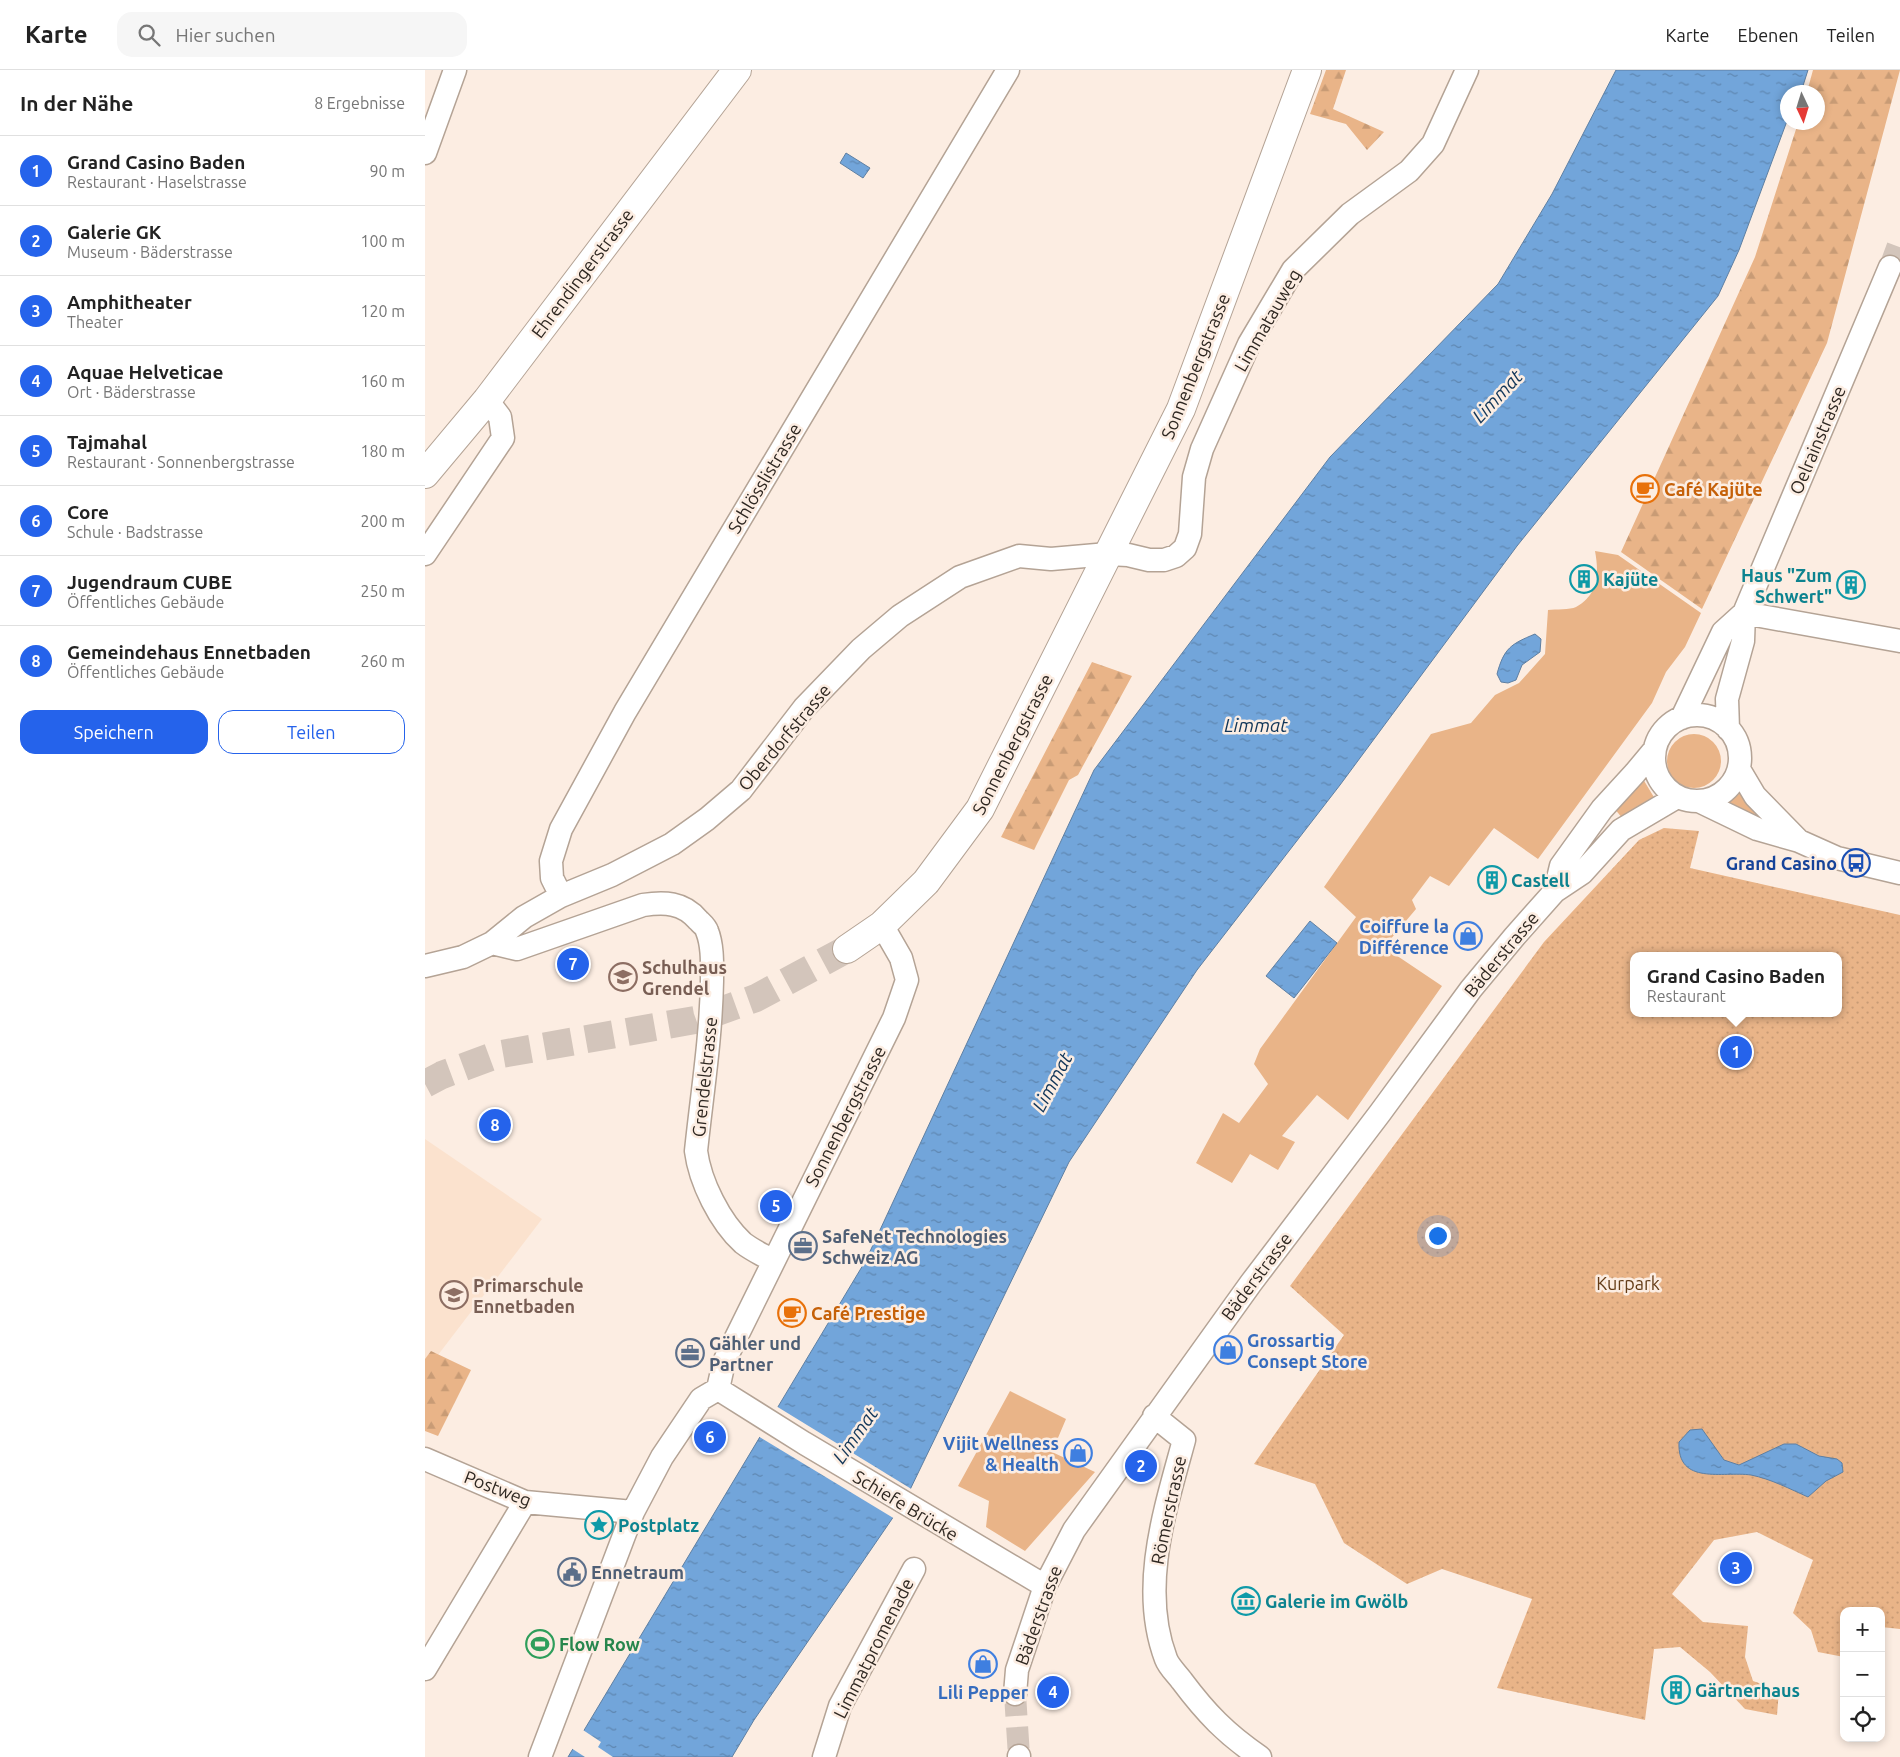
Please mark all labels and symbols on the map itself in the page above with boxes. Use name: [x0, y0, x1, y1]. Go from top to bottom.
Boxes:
north arrow: [1780, 85, 1825, 130]
street label: Ehrendingerstrasse: [527, 205, 637, 341]
street label: Limmatauweg: [1230, 265, 1304, 375]
street label: Sonnenbergstrasse: [1157, 290, 1233, 442]
water label: Limmat: [1467, 365, 1527, 427]
street label: Oelrainstrasse: [1785, 383, 1849, 497]
street label: Schlösslistrasse: [723, 419, 805, 537]
cafe icon: Café Kajüte: [1630, 474, 1660, 504]
place label: Café Kajüte: [1664, 479, 1763, 499]
building icon: Kajüte: [1569, 564, 1599, 594]
place label: Haus "Zum Schwert": [1741, 565, 1832, 606]
place label: Kajüte: [1603, 569, 1658, 589]
building icon: Haus "Zum Schwert": [1836, 570, 1866, 600]
street label: Sonnenbergstrasse: [968, 670, 1056, 818]
street label: Oberdorfstrasse: [734, 680, 834, 794]
water label: Limmat: [1224, 714, 1288, 736]
bus stop icon: Grand Casino: [1841, 848, 1871, 878]
place label: Grand Casino: [1726, 853, 1837, 873]
building icon: Castell: [1477, 865, 1507, 895]
place label: Castell: [1511, 870, 1570, 890]
street label: Bäderstrasse: [1460, 908, 1542, 1000]
place label: Coiffure la Différence: [1359, 916, 1449, 957]
shop icon: Coiffure la Différence: [1453, 921, 1483, 951]
pin: 7: [557, 945, 589, 983]
place label: Schulhaus Grendel: [642, 957, 727, 998]
school or university icon: Schulhaus Grendel: [608, 962, 638, 992]
street label: Grendelstrasse: [688, 1016, 720, 1138]
pin: 1: [1720, 1033, 1752, 1071]
street label: Sonnenbergstrasse: [801, 1042, 889, 1190]
water label: Limmat: [1027, 1048, 1077, 1115]
pin: 8: [479, 1106, 511, 1144]
pin: 5: [760, 1187, 792, 1225]
your location: [1425, 1223, 1451, 1249]
place label: SafeNet Technologies Schweiz AG: [822, 1226, 1007, 1267]
street label: Bäderstrasse: [1217, 1228, 1295, 1324]
office icon: SafeNet Technologies Schweiz AG: [788, 1231, 818, 1261]
park label: Kurpark: [1596, 1273, 1660, 1293]
place label: Primarschule Ennetbaden: [473, 1275, 584, 1316]
school or university icon: Primarschule Ennetbaden: [439, 1280, 469, 1310]
cafe icon: Café Prestige: [777, 1298, 807, 1328]
place label: Café Prestige: [811, 1303, 926, 1323]
place label: Grossartig Consept Store: [1247, 1330, 1368, 1371]
place label: Gähler und Partner: [709, 1333, 801, 1374]
shop icon: Grossartig Consept Store: [1213, 1335, 1243, 1365]
office icon: Gähler und Partner: [675, 1338, 705, 1368]
water label: Limmat: [828, 1402, 883, 1467]
pin: 6: [694, 1418, 726, 1456]
place label: Vijit Wellness & Health: [943, 1433, 1059, 1474]
shop icon: Vijit Wellness & Health: [1063, 1438, 1093, 1468]
pin: 2: [1125, 1447, 1157, 1485]
street label: Römerstrasse: [1147, 1454, 1189, 1566]
street label: Postweg: [462, 1466, 534, 1510]
street label: Schiefe Brücke: [850, 1466, 962, 1544]
place icon: Postplatz: [584, 1510, 614, 1540]
place label: Postplatz: [618, 1515, 699, 1535]
pin: 3: [1720, 1549, 1752, 1587]
public building icon: Ennetraum: [557, 1557, 587, 1587]
place label: Ennetraum: [591, 1562, 684, 1582]
street label: Bäderstrasse: [1011, 1562, 1065, 1668]
street label: Limmatpromenade: [829, 1575, 917, 1721]
museum icon: Galerie im Gwölb: [1231, 1586, 1261, 1616]
place label: Galerie im Gwölb: [1265, 1591, 1408, 1611]
sports icon: Flow Row: [525, 1629, 555, 1659]
place label: Flow Row: [559, 1634, 640, 1654]
shop icon: Lili Pepper: [968, 1649, 998, 1679]
pin: 4: [1037, 1673, 1069, 1711]
building icon: Gärtnerhaus: [1661, 1675, 1691, 1705]
place label: Gärtnerhaus: [1695, 1680, 1800, 1700]
place label: Lili Pepper: [938, 1682, 1029, 1702]

